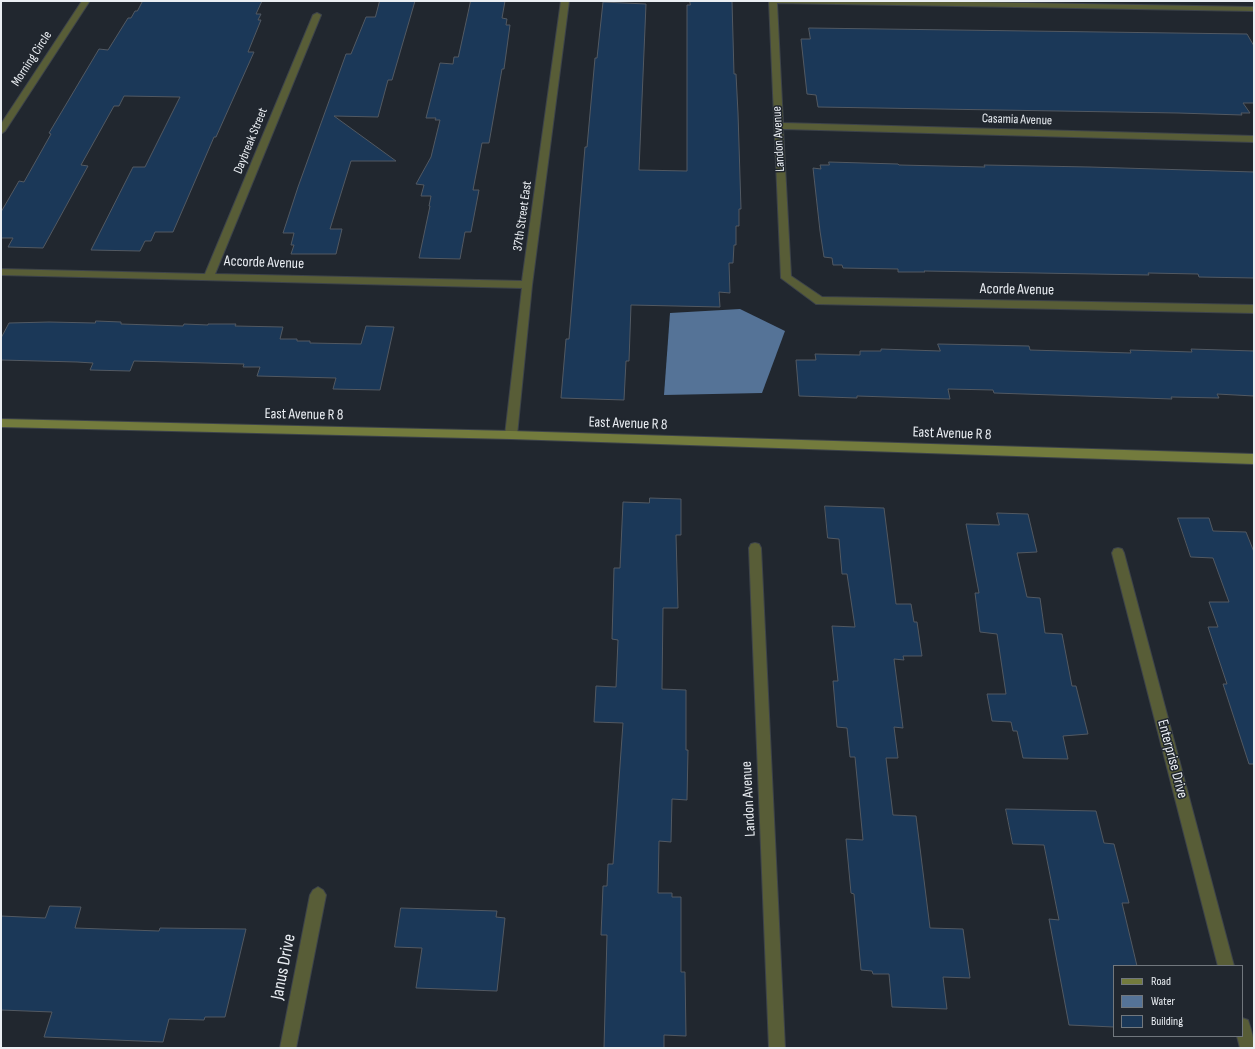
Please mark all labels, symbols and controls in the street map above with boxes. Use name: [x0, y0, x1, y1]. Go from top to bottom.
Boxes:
street label: Morning Circle: [8, 28, 56, 90]
street label: Daybreak Street: [231, 106, 271, 176]
street label: Landon Avenue: [769, 106, 789, 172]
street label: Casamia Avenue: [982, 111, 1052, 129]
street label: 37th Street East: [510, 180, 536, 252]
street label: Accorde Avenue: [224, 253, 304, 273]
street label: Acorde Avenue: [980, 280, 1054, 300]
street label: East Avenue R 8: [264, 405, 344, 425]
street label: East Avenue R 8: [588, 414, 668, 434]
street label: East Avenue R 8: [912, 424, 992, 444]
street label: Enterprise Drive: [1153, 718, 1191, 800]
street label: Landon Avenue: [738, 761, 760, 837]
street label: Janus Drive: [267, 932, 301, 1002]
legend: [1113, 965, 1243, 1037]
text: Road: [1151, 974, 1171, 989]
text: Water: [1151, 994, 1175, 1009]
text: Building: [1151, 1014, 1183, 1029]

